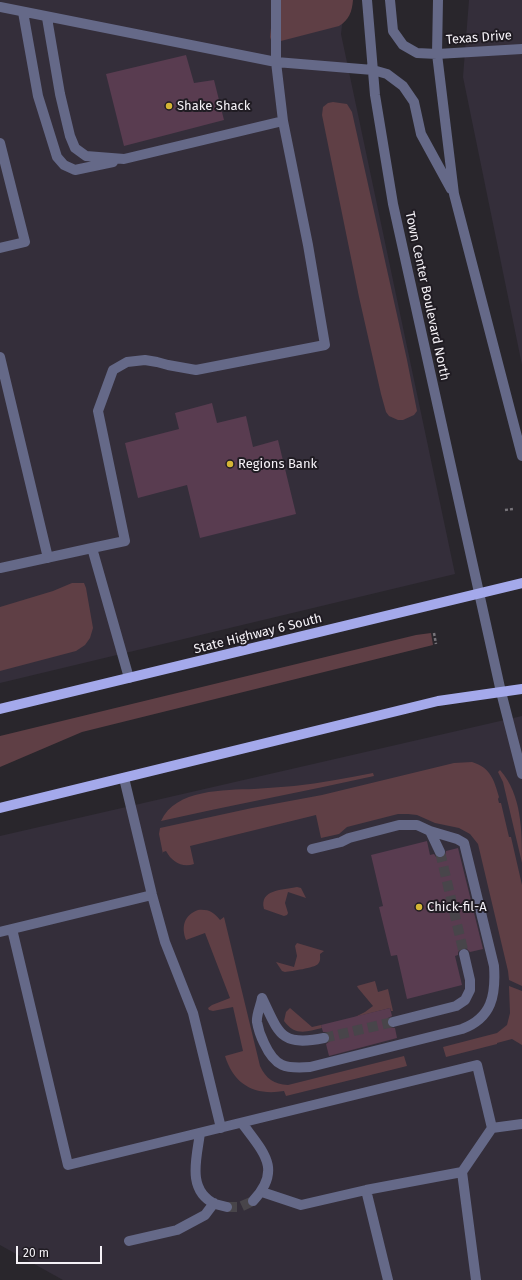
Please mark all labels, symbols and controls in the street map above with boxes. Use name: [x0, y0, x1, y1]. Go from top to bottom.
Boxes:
street label: Texas Drive: [446, 28, 512, 48]
place label: Shake Shack: [177, 98, 250, 114]
marker: Shake Shack: [164, 101, 174, 111]
street label: Town Center Boulevard North: [401, 210, 453, 382]
place label: Regions Bank: [238, 456, 317, 472]
marker: Regions Bank: [225, 459, 235, 469]
street label: State Highway 6 South: [192, 611, 324, 657]
place label: Chick-fil-A: [427, 899, 487, 915]
marker: Chick-fil-A: [414, 902, 424, 912]
scale bar: [18, 1238, 104, 1264]
text: 20 m: [23, 1246, 49, 1260]

